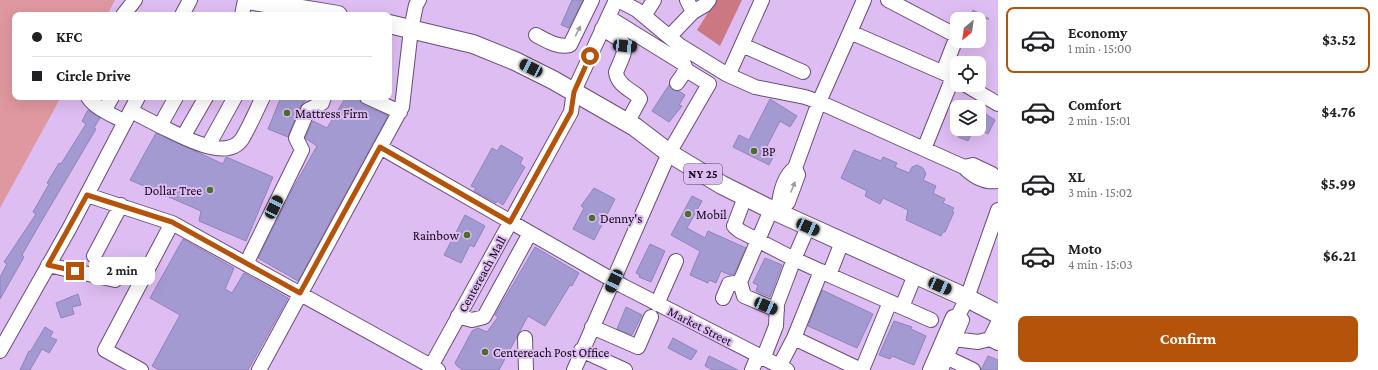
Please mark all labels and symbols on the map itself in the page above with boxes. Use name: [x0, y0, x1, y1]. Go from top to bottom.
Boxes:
north arrow: [950, 12, 986, 48]
one-way arrow: [575, 25, 581, 37]
car: [612, 39, 638, 53]
route start: [581, 47, 599, 65]
car: [518, 57, 544, 79]
place label: Mattress Firm: [295, 106, 368, 121]
marker: Mattress Firm: [282, 108, 292, 118]
place label: BP: [762, 144, 776, 159]
marker: BP: [749, 146, 759, 156]
road number: NY 25: [684, 164, 722, 184]
one-way arrow: [791, 181, 797, 193]
place label: Dollar Tree: [144, 183, 202, 198]
marker: Dollar Tree: [205, 185, 215, 195]
car: [263, 194, 285, 220]
place label: Mobil: [696, 207, 727, 222]
marker: Mobil: [683, 209, 693, 219]
place label: Denny's: [600, 211, 642, 226]
marker: Denny's: [587, 213, 597, 223]
car: [795, 217, 821, 237]
place label: Rainbow: [413, 228, 459, 243]
marker: Rainbow: [462, 230, 472, 240]
street label: Centereach Mall: [455, 233, 509, 315]
callout: 2 min: [89, 257, 155, 285]
route end: [66, 262, 84, 280]
car: [603, 268, 625, 294]
car: [927, 276, 953, 296]
car: [753, 296, 779, 316]
street label: Market Street: [665, 303, 735, 349]
place label: Centereach Post Office: [493, 345, 609, 360]
marker: Centereach Post Office: [480, 347, 490, 357]

